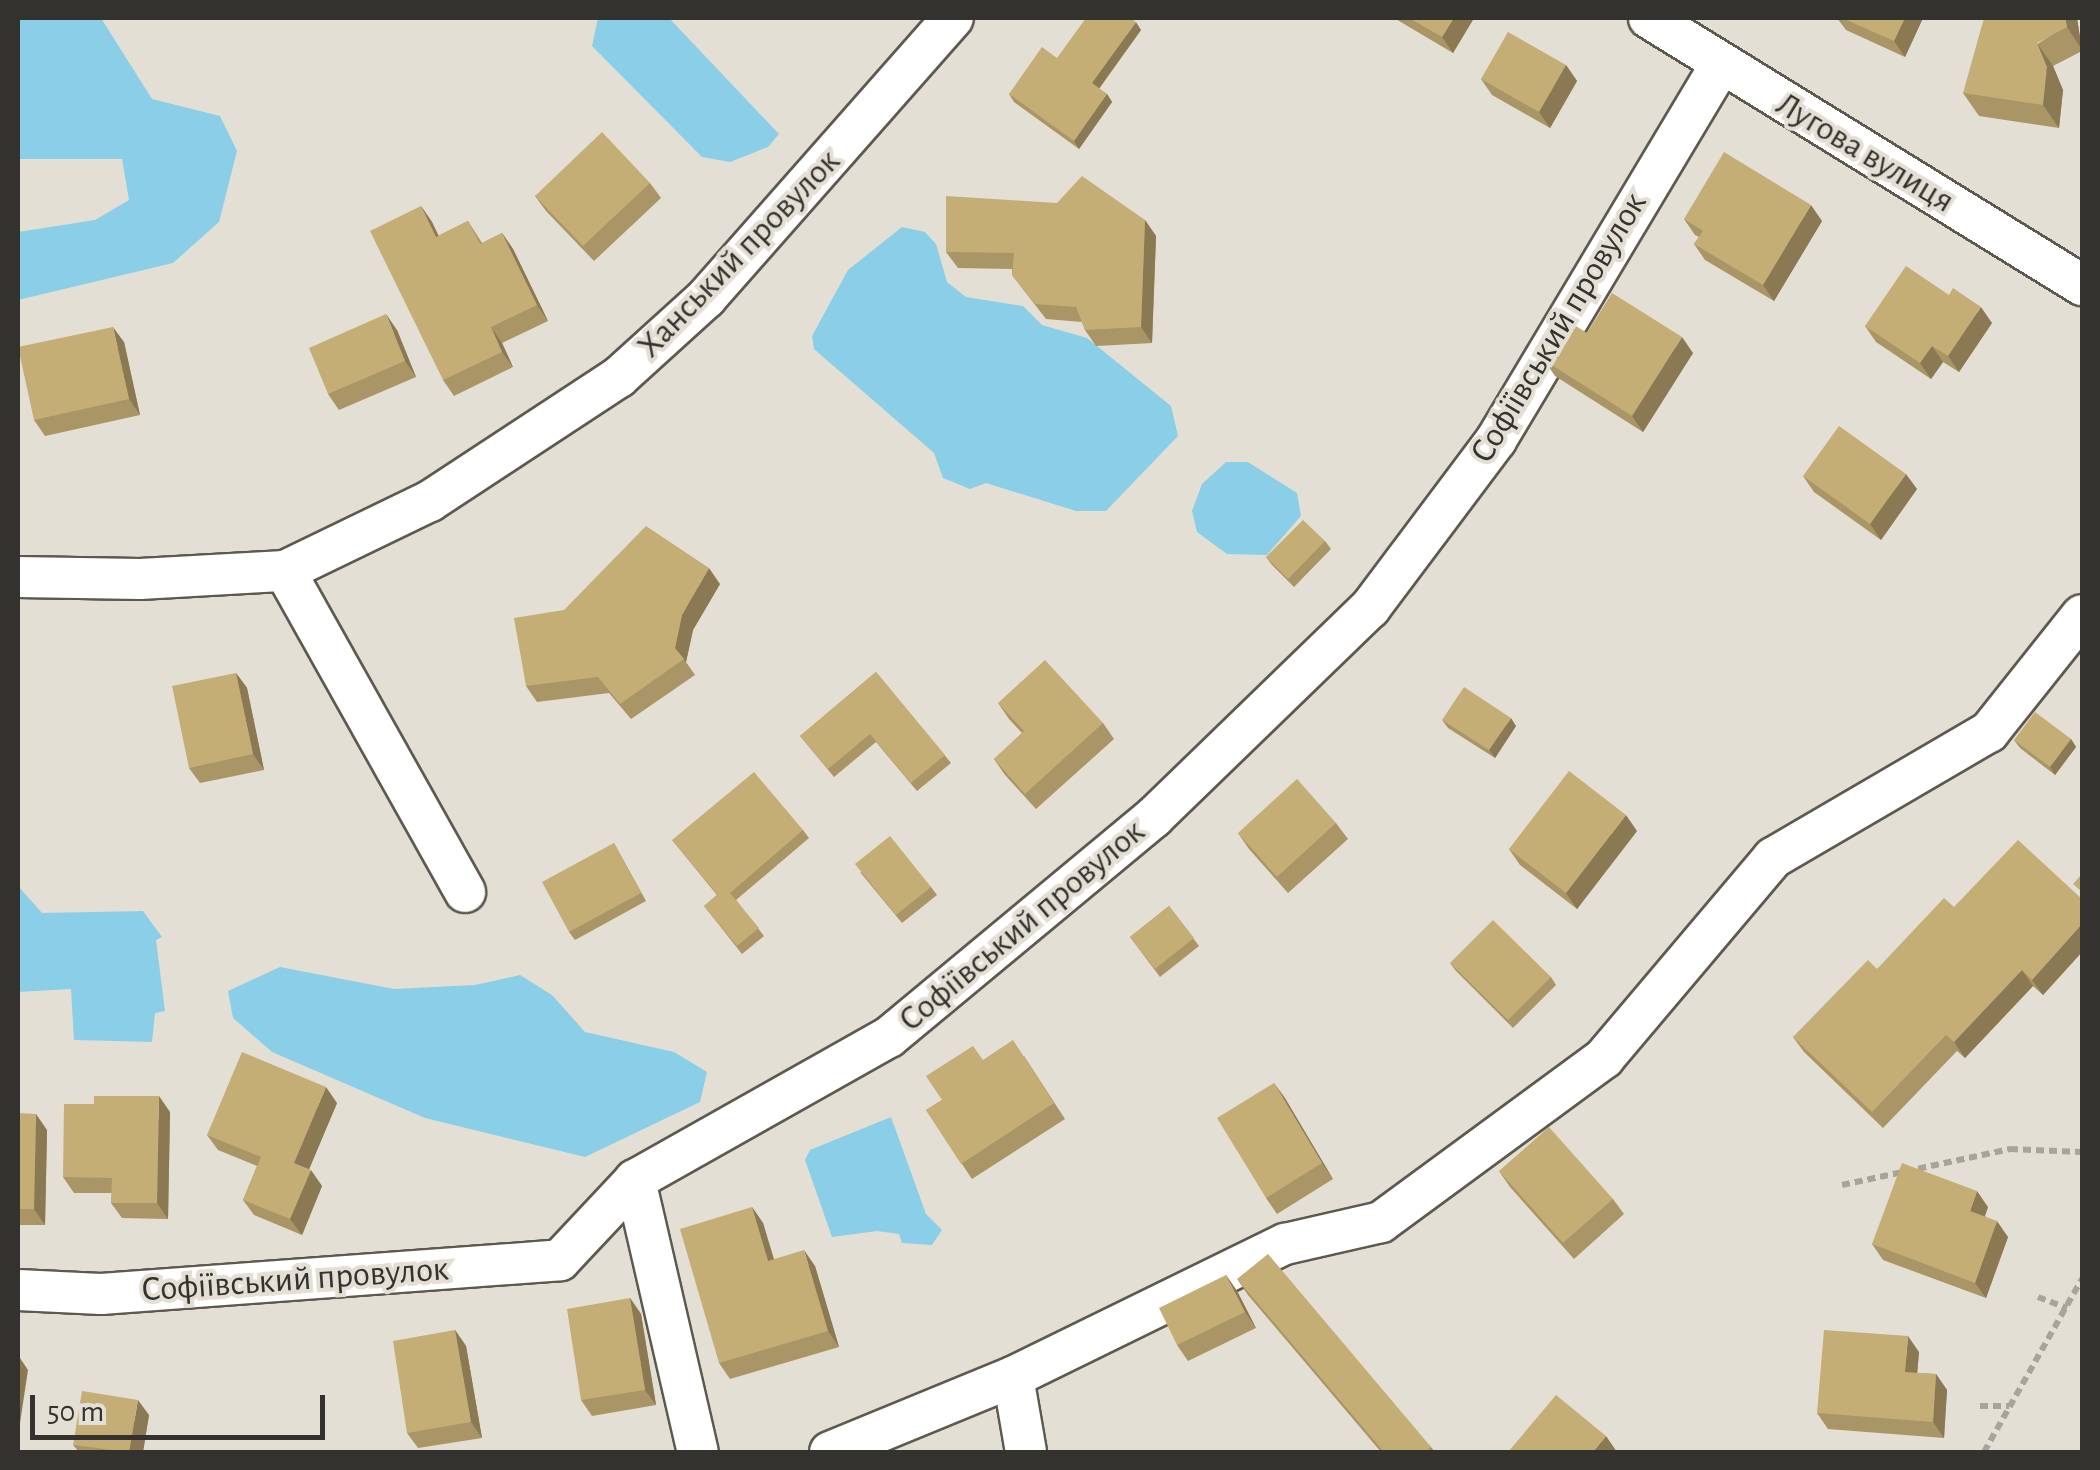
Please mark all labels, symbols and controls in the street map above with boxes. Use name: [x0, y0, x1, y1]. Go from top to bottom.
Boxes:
street label: Лугова вулиця: [1768, 83, 1962, 223]
street label: Ханський провулок: [629, 141, 849, 367]
street label: Софіївський провулок: [1462, 185, 1656, 471]
street label: Софіївський провулок: [890, 811, 1154, 1041]
street label: Софіївський провулок: [140, 1248, 450, 1312]
scale bar: [35, 1375, 330, 1437]
text: 50 m: [47, 1397, 104, 1427]

